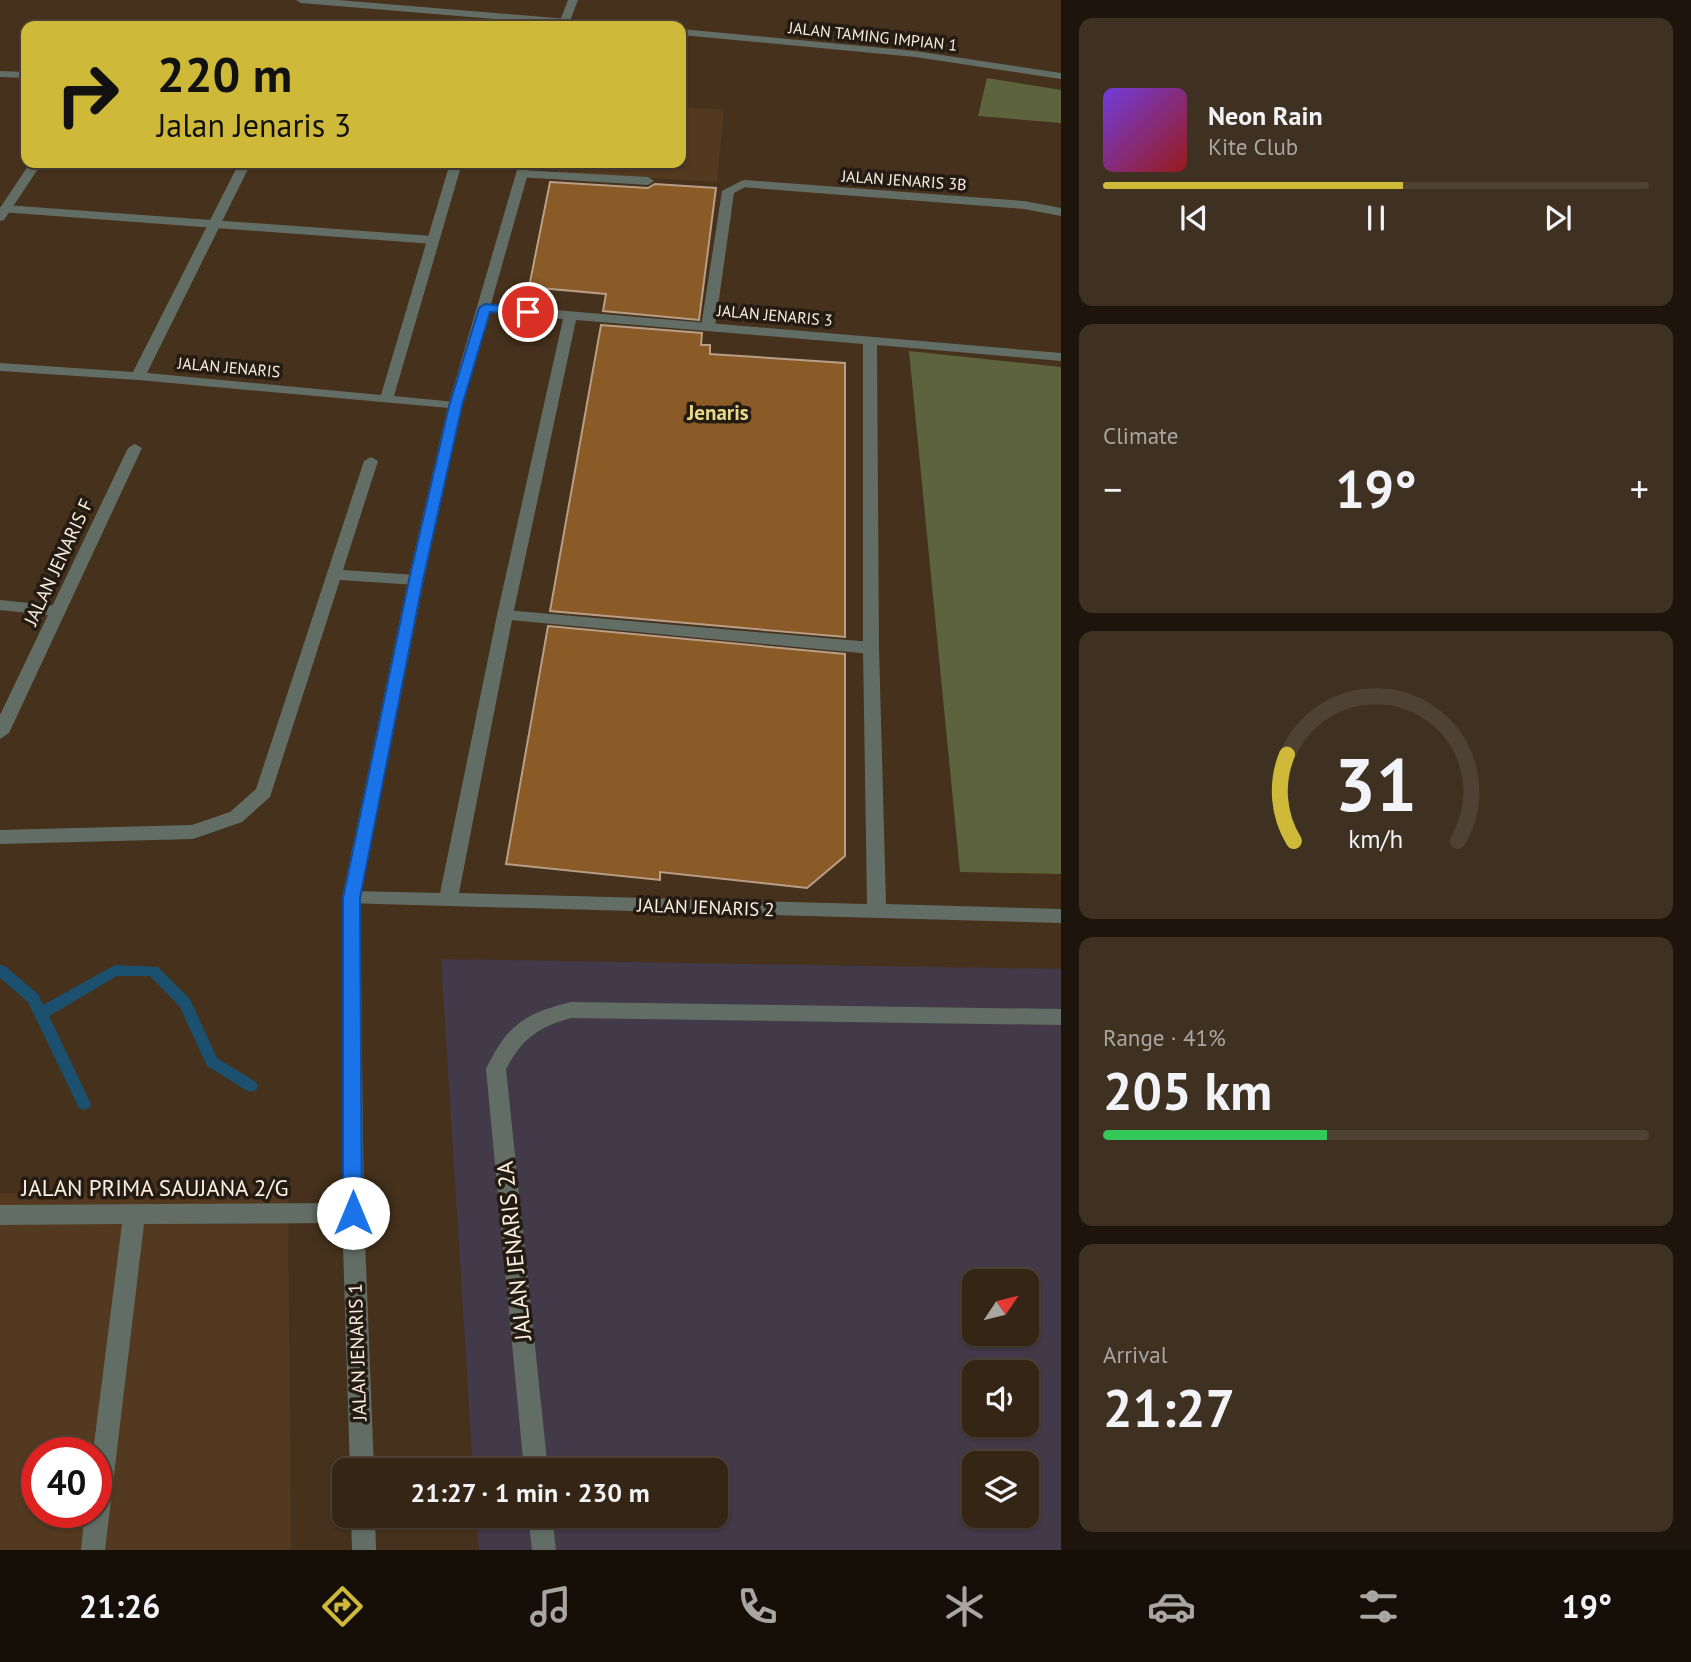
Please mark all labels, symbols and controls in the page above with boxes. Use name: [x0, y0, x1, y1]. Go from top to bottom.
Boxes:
street label: JALAN TAMING IMPIAN 1: [787, 17, 958, 55]
text: 220 m: [157, 42, 292, 106]
icon: right: [42, 49, 133, 140]
text: Neon Rain: [1208, 99, 1323, 132]
text: Jalan Jenaris 3: [157, 104, 351, 146]
text: Kite Club: [1208, 132, 1298, 161]
street label: JALAN JENARIS 3B: [840, 166, 967, 194]
icon: previous: [1175, 199, 1213, 237]
icon: pause: [1357, 199, 1395, 237]
icon: next: [1539, 199, 1577, 237]
pin: [498, 282, 558, 342]
icon: arrive: [509, 293, 547, 331]
street label: JALAN JENARIS 3: [715, 300, 834, 330]
street label: JALAN JENARIS: [176, 352, 281, 381]
district label: Jenaris: [686, 399, 749, 426]
text: Climate: [1103, 421, 1178, 450]
text: 19°: [1335, 455, 1417, 522]
text: −: [1103, 464, 1122, 513]
text: +: [1630, 464, 1649, 513]
street label: JALAN JENARIS F: [18, 495, 98, 630]
text: 31: [1335, 737, 1417, 831]
text: km/h: [1349, 823, 1403, 855]
street label: JALAN JENARIS 2: [636, 893, 775, 921]
text: Range · 41%: [1103, 1023, 1226, 1052]
text: 205 km: [1103, 1057, 1272, 1124]
street label: JALAN JENARIS 2A: [490, 1160, 537, 1343]
street label: JALAN PRIMA SAUJANA 2/G: [20, 1173, 289, 1202]
position arrow: [316, 1176, 390, 1250]
north arrow: [962, 1269, 1040, 1346]
map controls: [962, 1269, 1039, 1528]
street label: JALAN JENARIS 1: [343, 1283, 371, 1422]
text: Arrival: [1103, 1340, 1167, 1369]
button: sound: [962, 1360, 1039, 1437]
text: 21:27: [1103, 1374, 1235, 1441]
speed limit sign: 40: [21, 1437, 112, 1528]
button: layers: [962, 1451, 1039, 1528]
text: 21:27 · 1 min · 230 m: [410, 1476, 650, 1509]
icon: directions: [318, 1582, 367, 1631]
icon: music: [526, 1582, 575, 1631]
icon: phone: [733, 1582, 782, 1631]
icon: climate: [940, 1582, 989, 1631]
icon: car: [1147, 1582, 1196, 1631]
icon: filters: [1354, 1582, 1403, 1631]
text: 21:26: [79, 1585, 160, 1627]
text: 19°: [1562, 1585, 1612, 1627]

